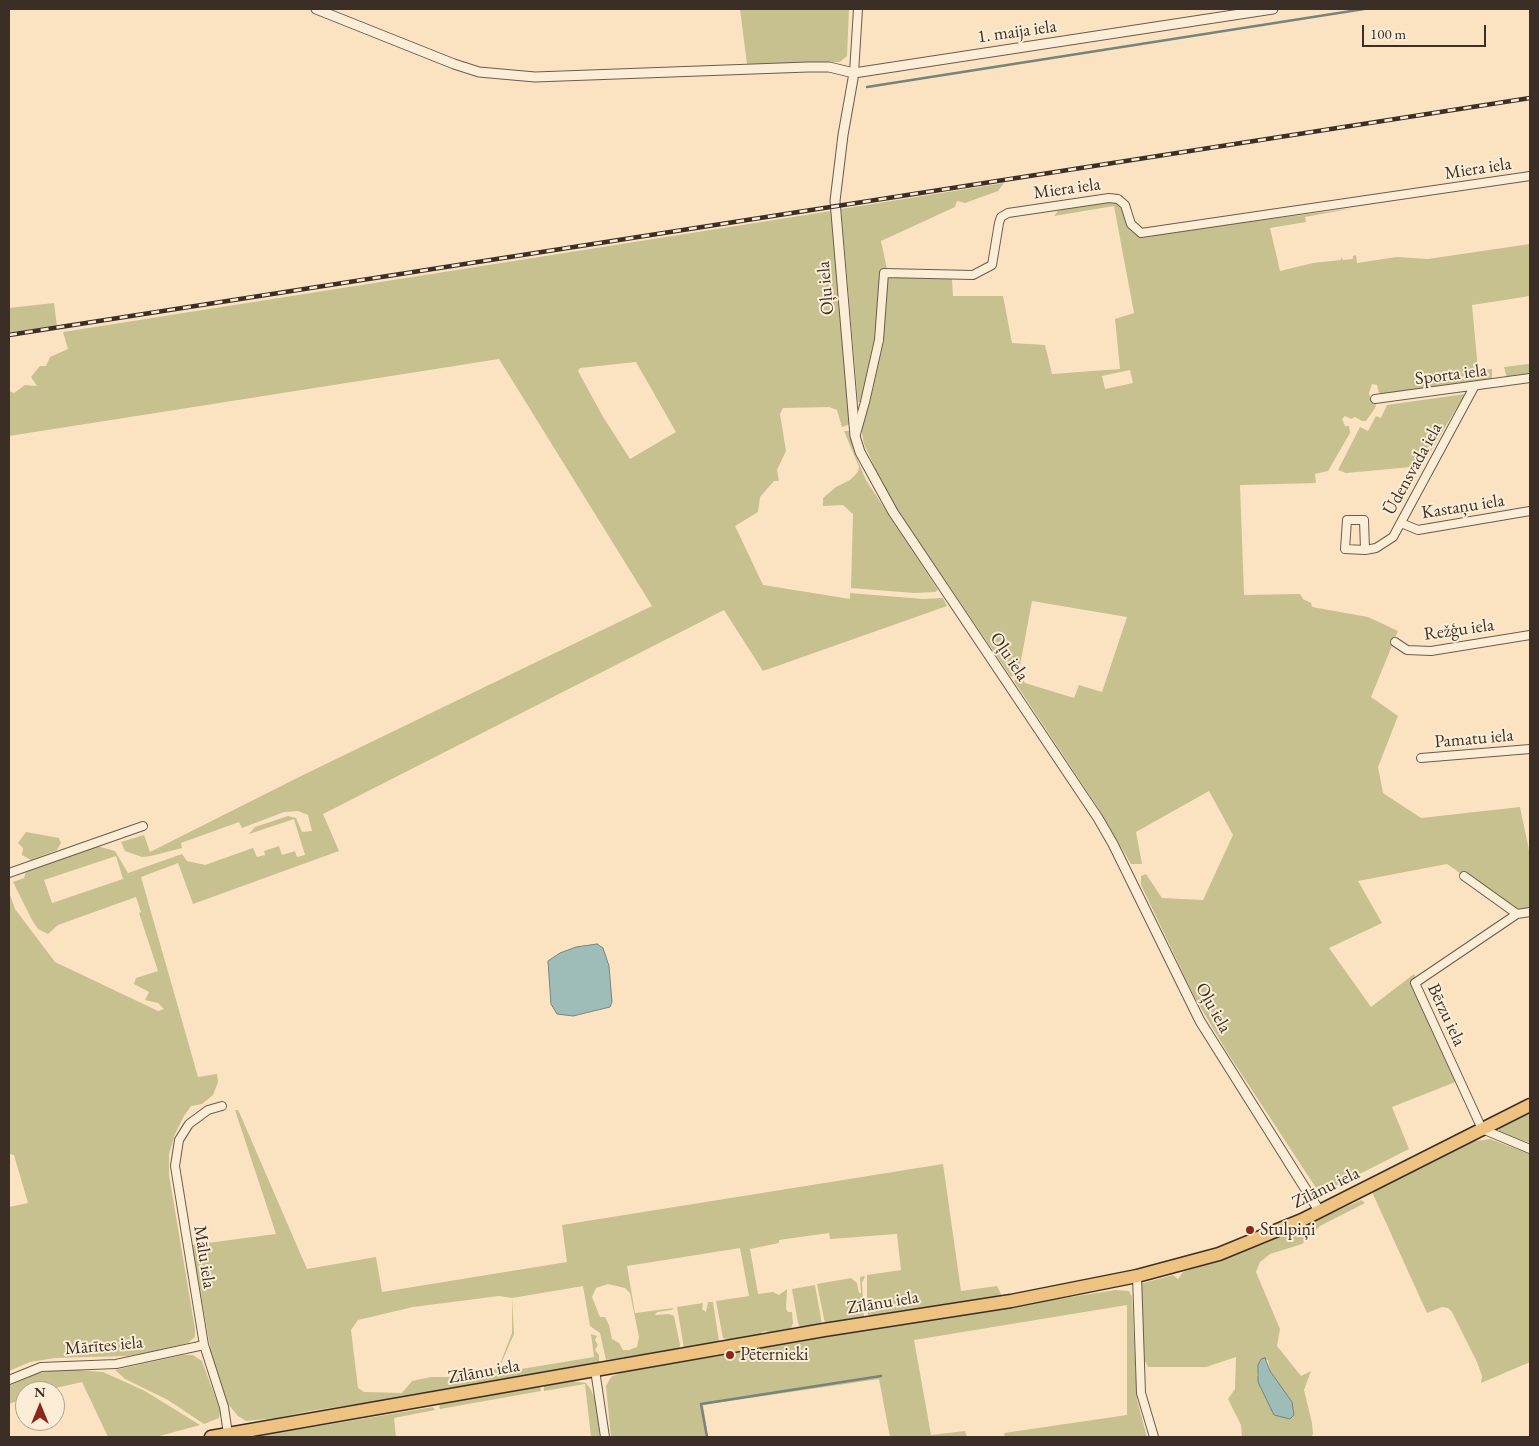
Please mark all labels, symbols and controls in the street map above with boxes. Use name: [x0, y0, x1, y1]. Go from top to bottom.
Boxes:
scale bar: [1364, 15, 1488, 47]
street label: 1. maija iela: [976, 16, 1058, 48]
text: 100 m: [1370, 24, 1406, 43]
street label: Miera iela: [1443, 153, 1513, 185]
street label: Miera iela: [1032, 174, 1102, 204]
street label: Oļu iela: [813, 260, 839, 316]
street label: Sporta iela: [1414, 360, 1488, 390]
street label: Ūdensvada iela: [1379, 419, 1447, 519]
street label: Kastaņu iela: [1420, 490, 1506, 524]
street label: Režģu iela: [1423, 614, 1495, 646]
street label: Oļu iela: [985, 629, 1033, 685]
street label: Pamatu iela: [1434, 725, 1514, 753]
street label: Oļu iela: [1190, 979, 1236, 1037]
street label: Bērzu iela: [1422, 980, 1470, 1050]
street label: Zīlānu iela: [1289, 1162, 1363, 1214]
place label: Stulpiņi: [1260, 1219, 1315, 1241]
street label: Mālu iela: [188, 1224, 220, 1290]
marker: Stulpiņi: [1244, 1224, 1256, 1236]
street label: Zīlānu iela: [846, 1287, 920, 1319]
street label: Mārītes iela: [64, 1332, 144, 1360]
place label: Pēternieki: [740, 1344, 809, 1366]
marker: Pēternieki: [724, 1349, 736, 1361]
street label: Zīlānu iela: [447, 1355, 521, 1389]
north arrow: [15, 1381, 65, 1431]
text: N: [34, 1383, 46, 1401]

